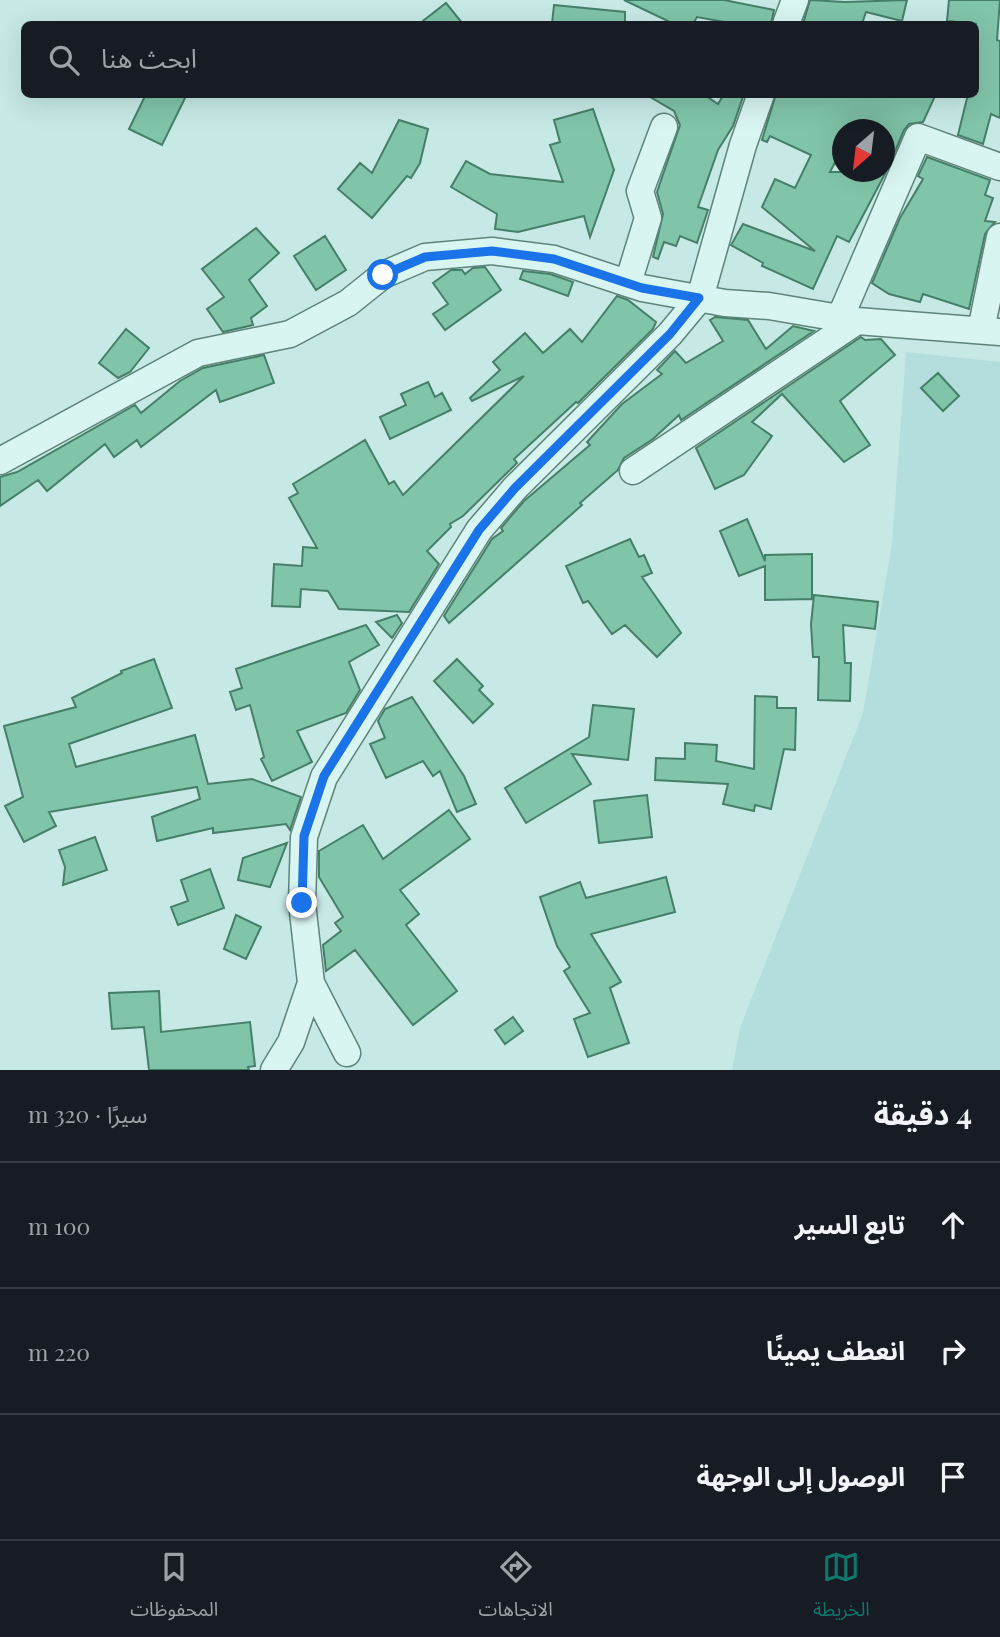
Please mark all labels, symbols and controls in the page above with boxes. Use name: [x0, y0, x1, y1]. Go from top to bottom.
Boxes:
search box: [21, 21, 979, 98]
text: ابحث هنا: [101, 40, 197, 75]
icon: search: [45, 41, 83, 79]
north arrow: [832, 119, 895, 182]
route start: [367, 259, 398, 290]
route end: [286, 887, 317, 918]
text: 4 دقيقة: [874, 1093, 972, 1133]
text: سيرًا · 320 m: [28, 1098, 148, 1129]
text: تابع السير: [795, 1206, 905, 1241]
icon: ahead: [934, 1206, 972, 1244]
text: 100 m: [28, 1210, 90, 1241]
text: انعطف يمينًا: [766, 1332, 905, 1367]
icon: right: [934, 1332, 972, 1370]
text: 220 m: [28, 1336, 90, 1367]
text: الوصول إلى الوجهة: [697, 1458, 905, 1493]
icon: arrive: [934, 1458, 972, 1496]
tab: المحفوظات: [130, 1548, 218, 1630]
tab: الاتجاهات: [479, 1548, 553, 1630]
tab: الخريطة: [813, 1548, 870, 1630]

